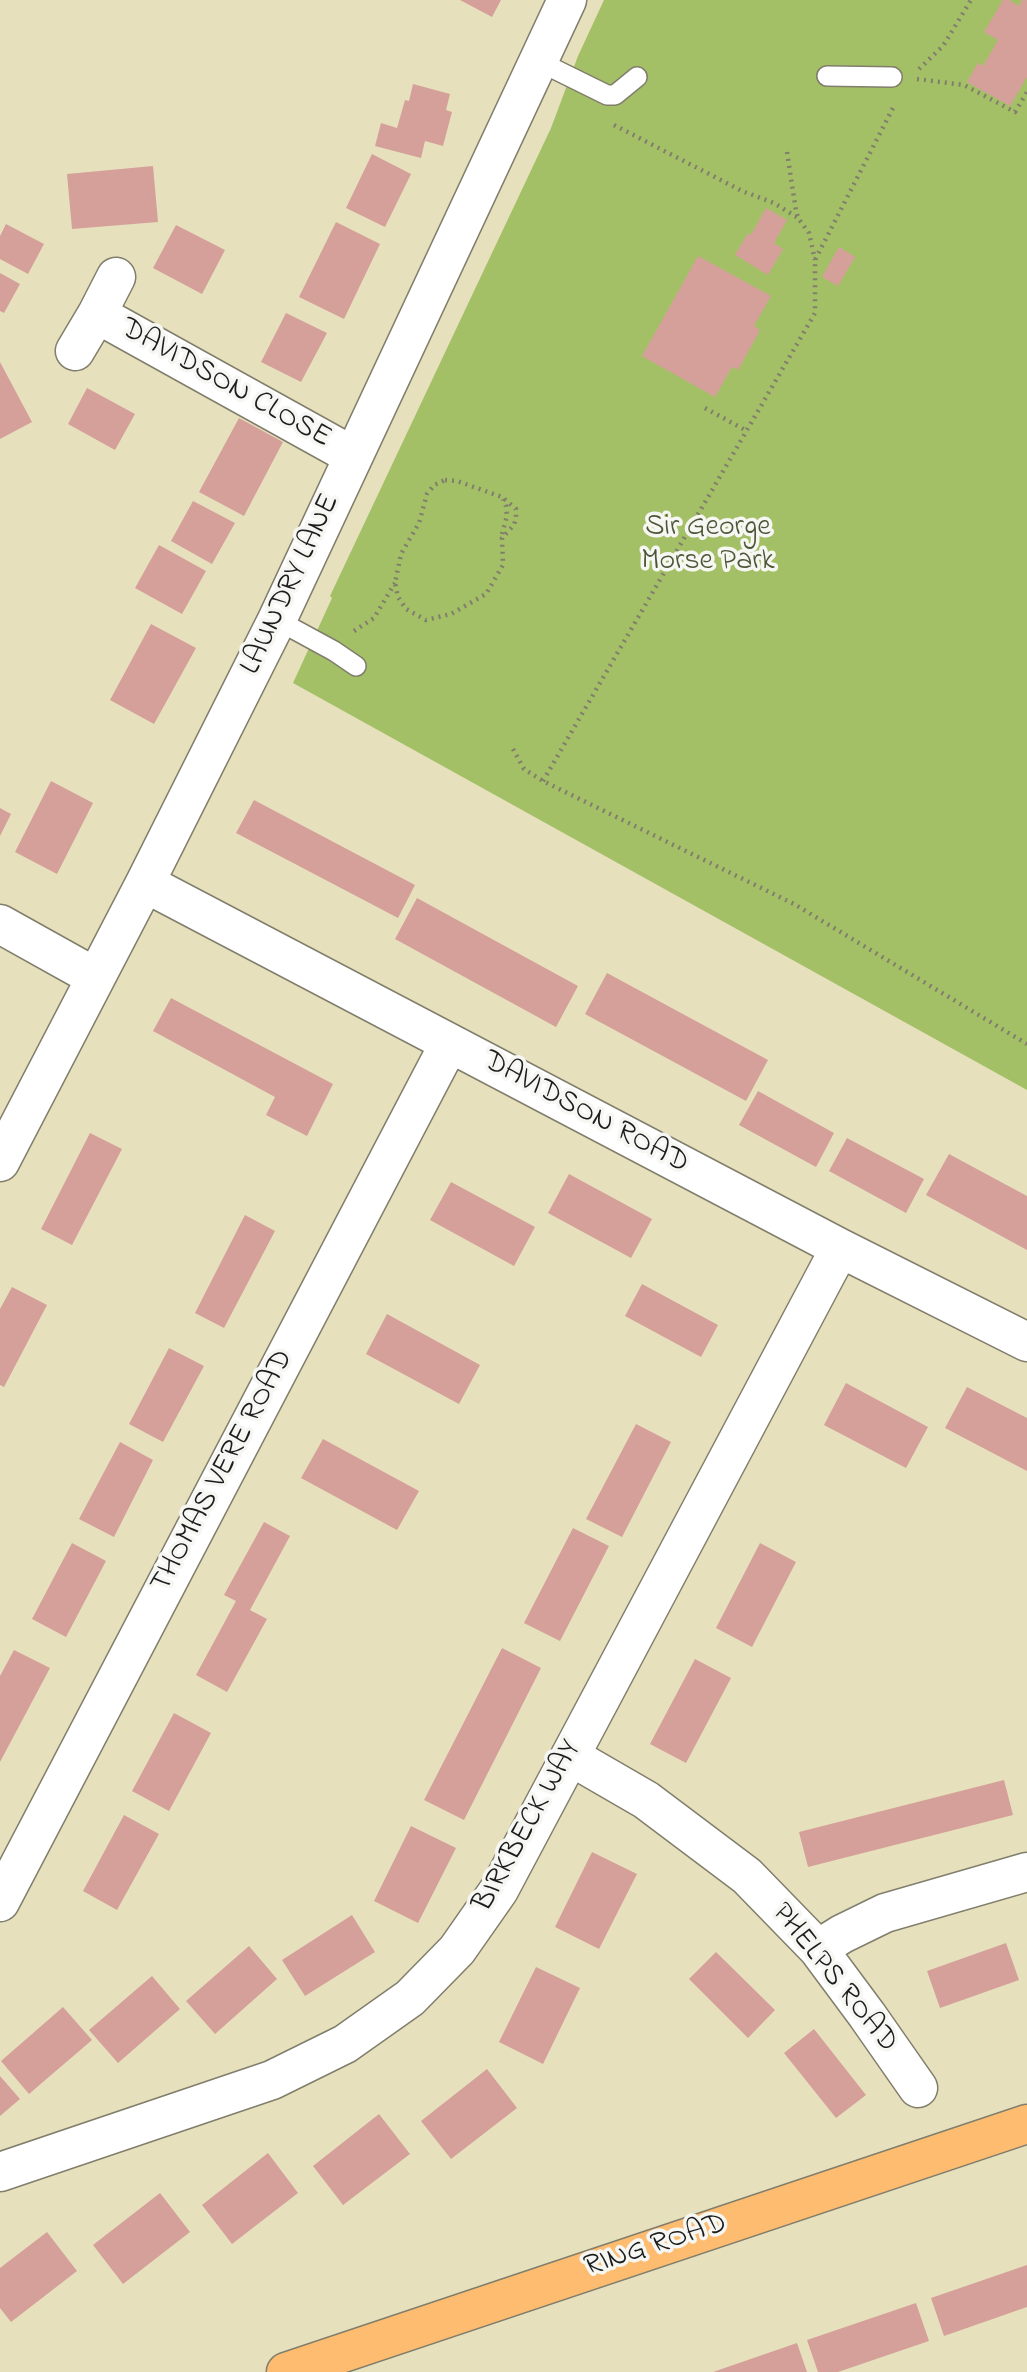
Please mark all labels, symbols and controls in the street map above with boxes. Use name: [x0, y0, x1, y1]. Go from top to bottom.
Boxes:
street label: DAVIDSON CLOSE: [113, 312, 337, 458]
street label: LAUNDRY LANE: [235, 489, 349, 681]
park label: Sir George Morse Park: [641, 511, 775, 582]
street label: DAVIDSON ROAD: [476, 1045, 694, 1183]
street label: THOMAS VERE ROAD: [145, 1345, 303, 1599]
street label: BIRKBECK WAY: [467, 1735, 591, 1919]
street label: PHELPS ROAD: [762, 1897, 904, 2061]
street label: RING ROAD: [580, 2207, 732, 2287]

